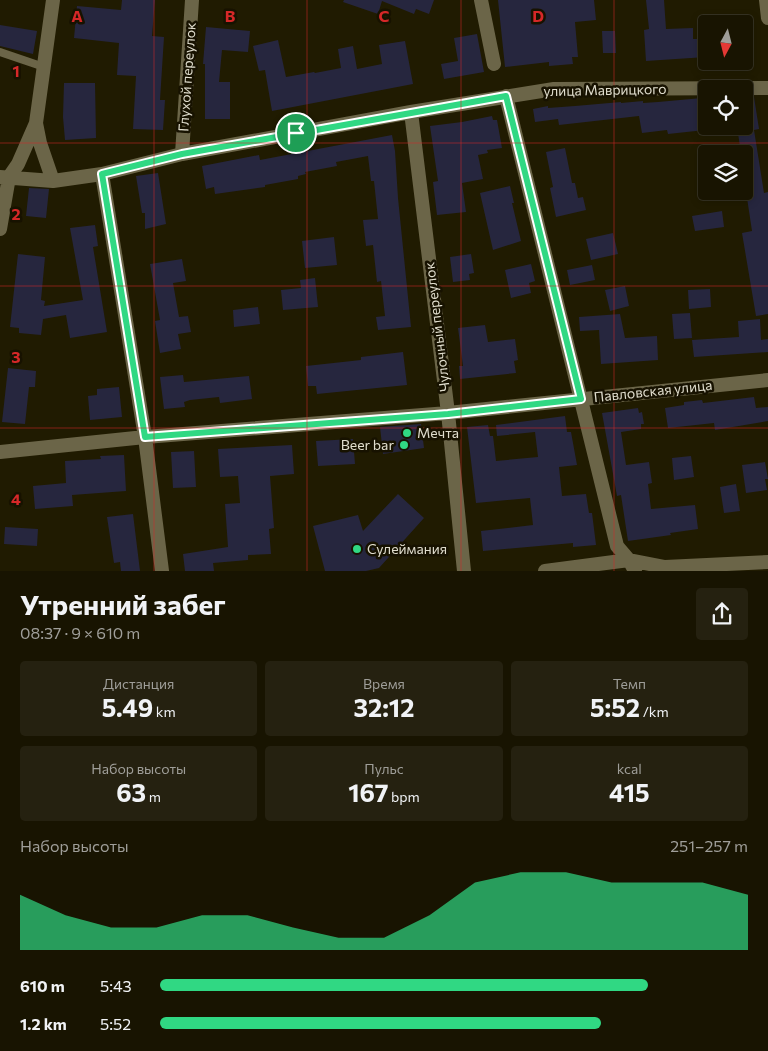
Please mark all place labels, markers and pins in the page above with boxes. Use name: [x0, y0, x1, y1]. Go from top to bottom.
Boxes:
pin: [275, 112, 317, 154]
place label: Мечта: [417, 424, 459, 441]
marker: Мечта: [401, 427, 413, 439]
place label: Beer bar: [341, 436, 394, 453]
marker: Beer bar: [398, 439, 410, 451]
place label: Сулеймания: [367, 540, 447, 557]
marker: Сулеймания: [351, 543, 363, 555]

